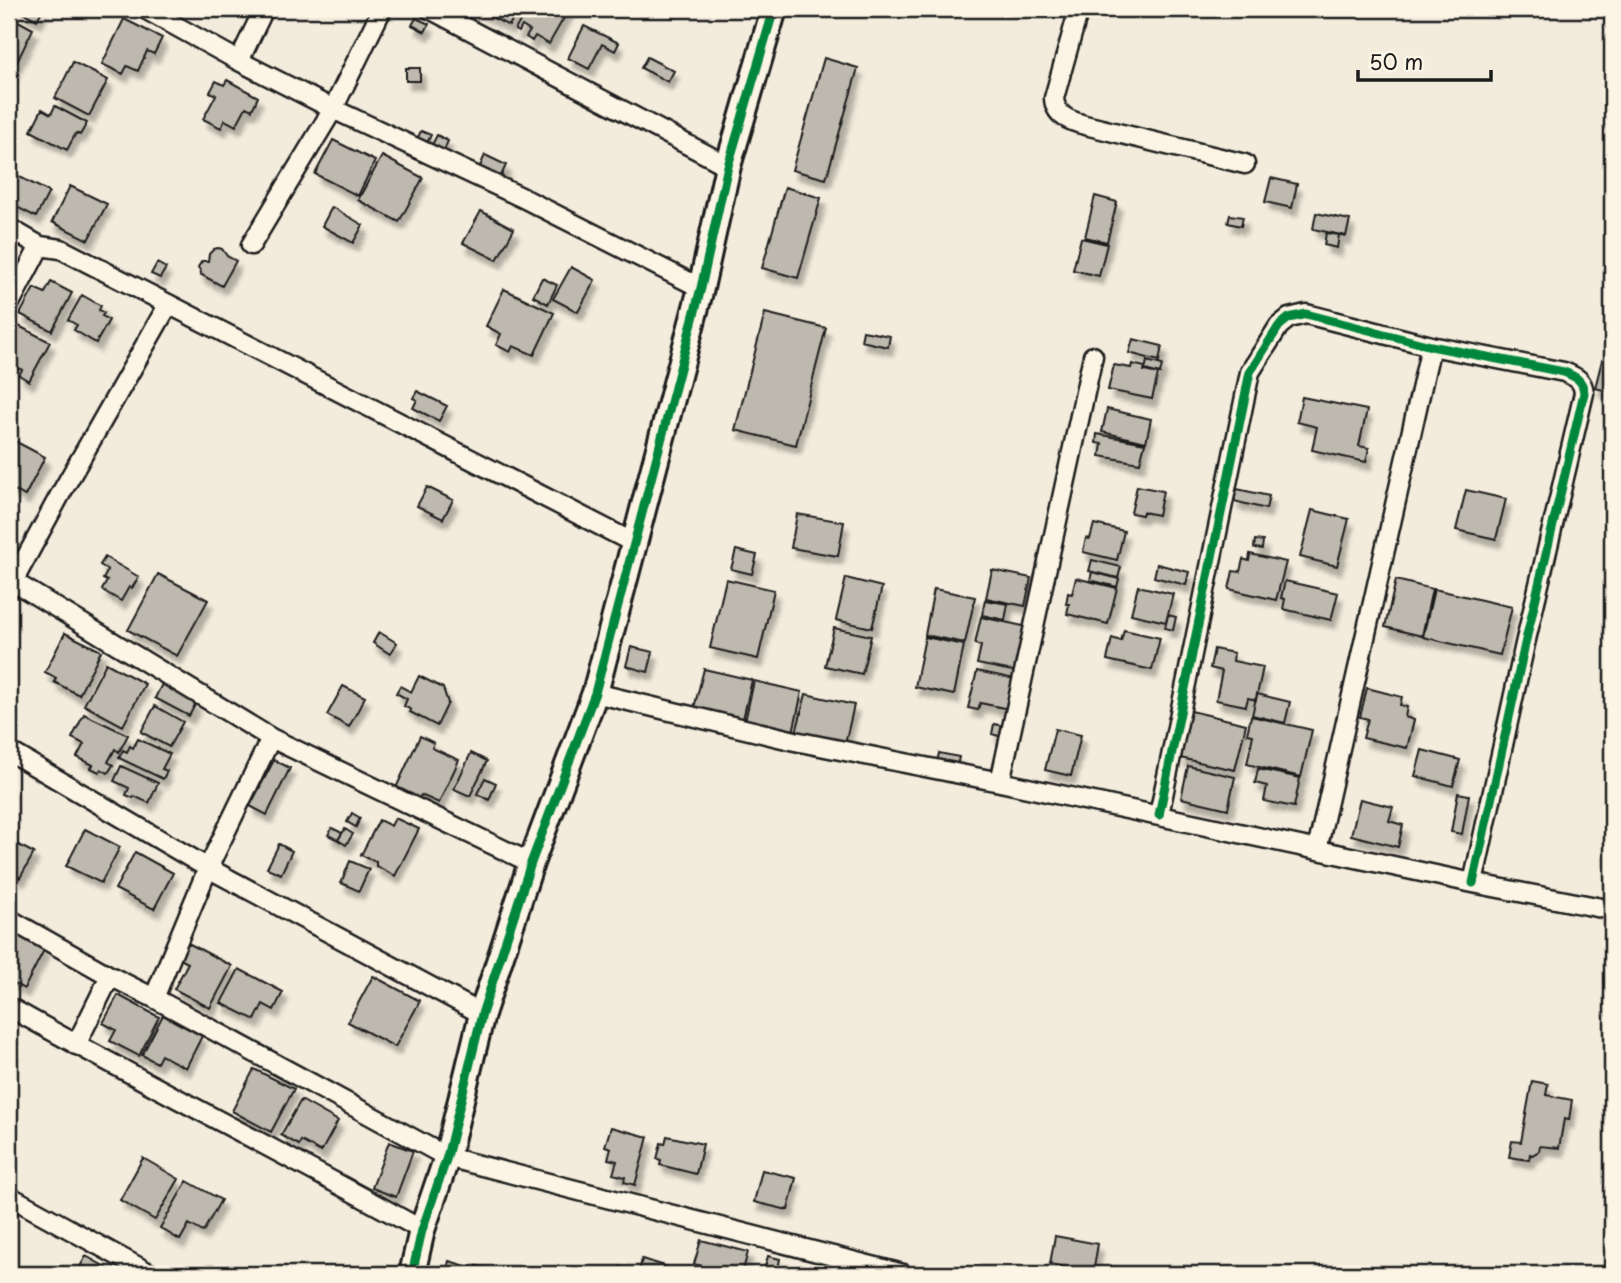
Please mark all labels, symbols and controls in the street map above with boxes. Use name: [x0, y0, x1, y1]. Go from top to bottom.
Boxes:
scale bar: [1358, 38, 1492, 82]
text: 50 m: [1369, 45, 1423, 77]

